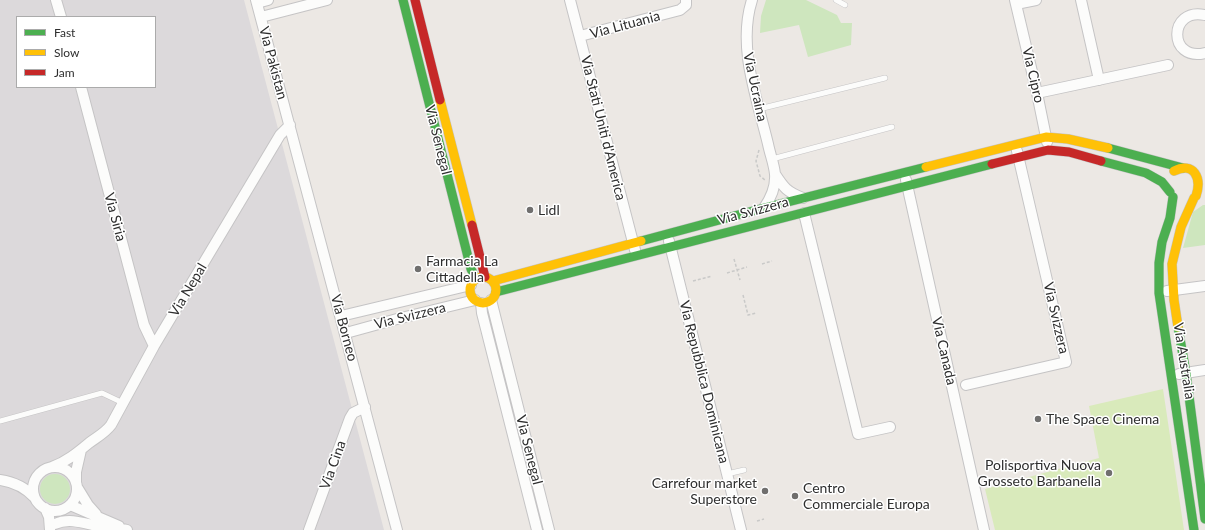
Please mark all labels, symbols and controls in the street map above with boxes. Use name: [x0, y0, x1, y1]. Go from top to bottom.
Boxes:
street label: Via Lituania: [588, 8, 662, 42]
legend: [16, 16, 156, 88]
text: Fast: [54, 25, 75, 40]
street label: Via Pakistan: [255, 25, 291, 101]
text: Slow: [54, 45, 79, 60]
street label: Via Cipro: [1018, 45, 1048, 105]
street label: Via Ucraina: [739, 51, 771, 123]
street label: Via Stati Uniti d'America: [577, 54, 629, 202]
text: Jam: [54, 65, 75, 80]
street label: Via Senegal: [421, 103, 455, 177]
street label: Via Siria: [100, 191, 130, 243]
street label: Via Svizzera: [716, 193, 790, 229]
place label: Lidl: [538, 202, 560, 218]
marker: Lidl: [525, 205, 535, 215]
place label: Farmacia La Cittadella: [426, 253, 498, 286]
street label: Via Nepal: [166, 260, 210, 320]
marker: Farmacia La Cittadella: [413, 264, 423, 274]
street label: Via Svizzera: [1040, 281, 1072, 355]
street label: Via Borneo: [327, 293, 361, 363]
street label: Via Svizzera: [373, 299, 447, 333]
street label: Via Repubblica Dominicana: [676, 299, 732, 465]
street label: Via Canada: [928, 315, 960, 387]
street label: Via Australia: [1170, 322, 1198, 400]
place label: The Space Cinema: [1046, 411, 1159, 427]
street label: Via Senegal: [512, 413, 546, 487]
marker: The Space Cinema: [1033, 414, 1043, 424]
street label: Via Cina: [316, 438, 350, 492]
place label: Polisportiva Nuova Grosseto Barbanella: [978, 457, 1101, 490]
marker: Polisportiva Nuova Grosseto Barbanella: [1104, 468, 1114, 478]
place label: Carrefour market Superstore: [652, 475, 757, 508]
place label: Centro Commerciale Europa: [803, 480, 930, 512]
marker: Carrefour market Superstore: [760, 486, 770, 496]
marker: Centro Commerciale Europa: [790, 491, 800, 501]

